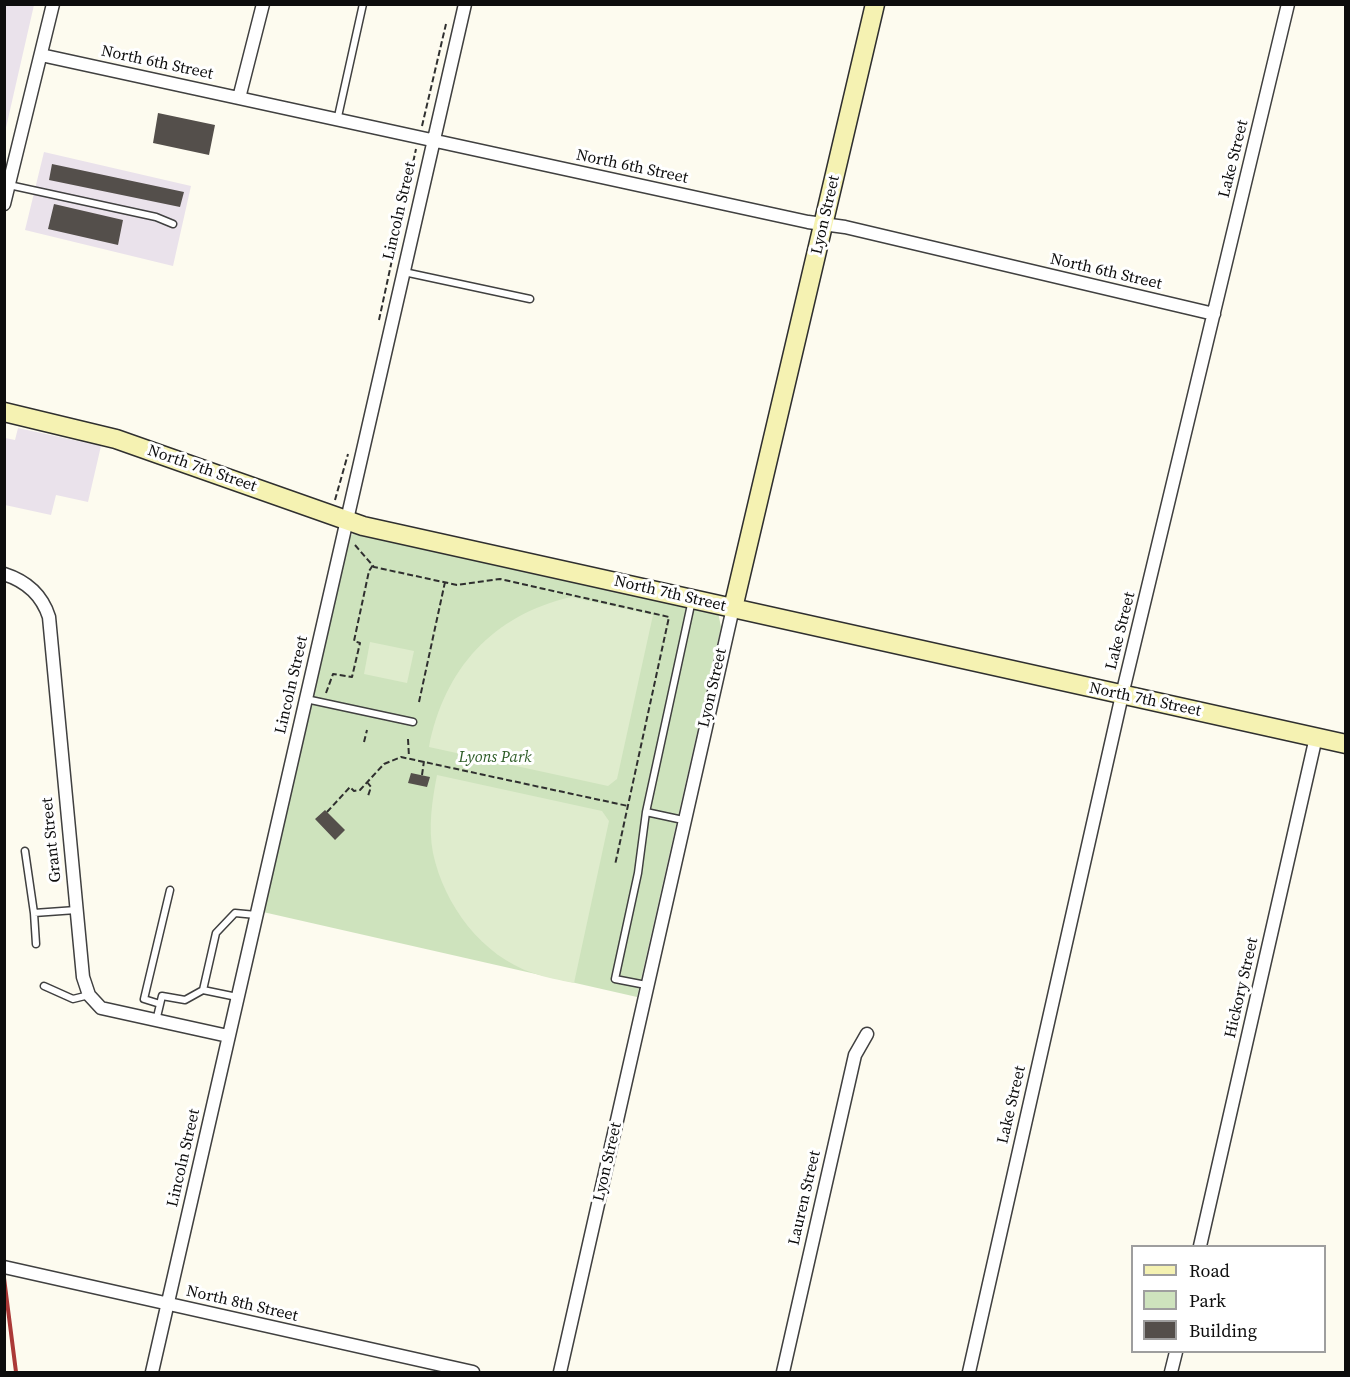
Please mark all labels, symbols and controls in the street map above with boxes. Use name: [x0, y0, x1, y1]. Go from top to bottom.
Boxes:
street label: North 6th Street: [99, 42, 215, 84]
street label: Lake Street: [1215, 118, 1253, 200]
street label: North 6th Street: [574, 146, 690, 188]
street label: Lincoln Street: [379, 160, 421, 262]
street label: Lyon Street: [808, 174, 844, 256]
street label: North 6th Street: [1048, 250, 1164, 294]
street label: North 7th Street: [145, 441, 259, 497]
street label: North 7th Street: [612, 572, 728, 616]
street label: Lake Street: [1102, 590, 1140, 672]
street label: Lincoln Street: [271, 634, 313, 736]
street label: Lyon Street: [695, 647, 731, 729]
street label: North 7th Street: [1087, 679, 1203, 721]
park label: Lyons Park: [458, 748, 532, 768]
street label: Grant Street: [38, 796, 66, 884]
street label: Hickory Street: [1221, 936, 1263, 1040]
street label: Lake Street: [994, 1064, 1030, 1146]
street label: Lincoln Street: [163, 1107, 205, 1209]
street label: Lyon Street: [590, 1121, 626, 1203]
street label: Lauren Street: [785, 1149, 825, 1247]
legend: [1131, 1245, 1326, 1353]
text: Road: [1189, 1258, 1230, 1283]
street label: North 8th Street: [184, 1282, 300, 1326]
text: Park: [1189, 1288, 1226, 1313]
text: Building: [1189, 1318, 1257, 1343]

